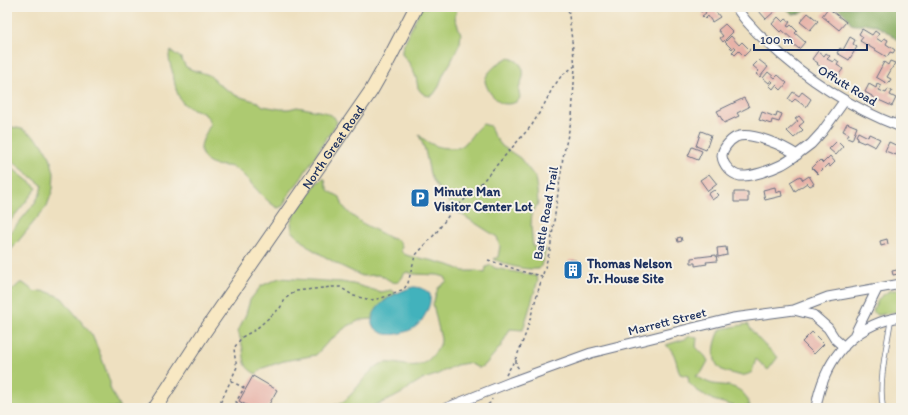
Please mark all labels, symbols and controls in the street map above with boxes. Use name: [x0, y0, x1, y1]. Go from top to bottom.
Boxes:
scale bar: [754, 26, 867, 52]
text: 100 m: [760, 33, 793, 47]
street label: Offutt Road: [815, 62, 880, 109]
street label: North Great Road: [299, 102, 367, 192]
street label: Battle Road Trail: [530, 165, 561, 261]
place label: Minute Man Visitor Center Lot: [434, 184, 533, 214]
parking icon: Minute Man Visitor Center Lot: [409, 187, 431, 209]
place label: Thomas Nelson Jr. House Site: [586, 256, 673, 286]
building icon: Thomas Nelson Jr. House Site: [562, 259, 584, 281]
street label: Marrett Street: [626, 304, 708, 338]

